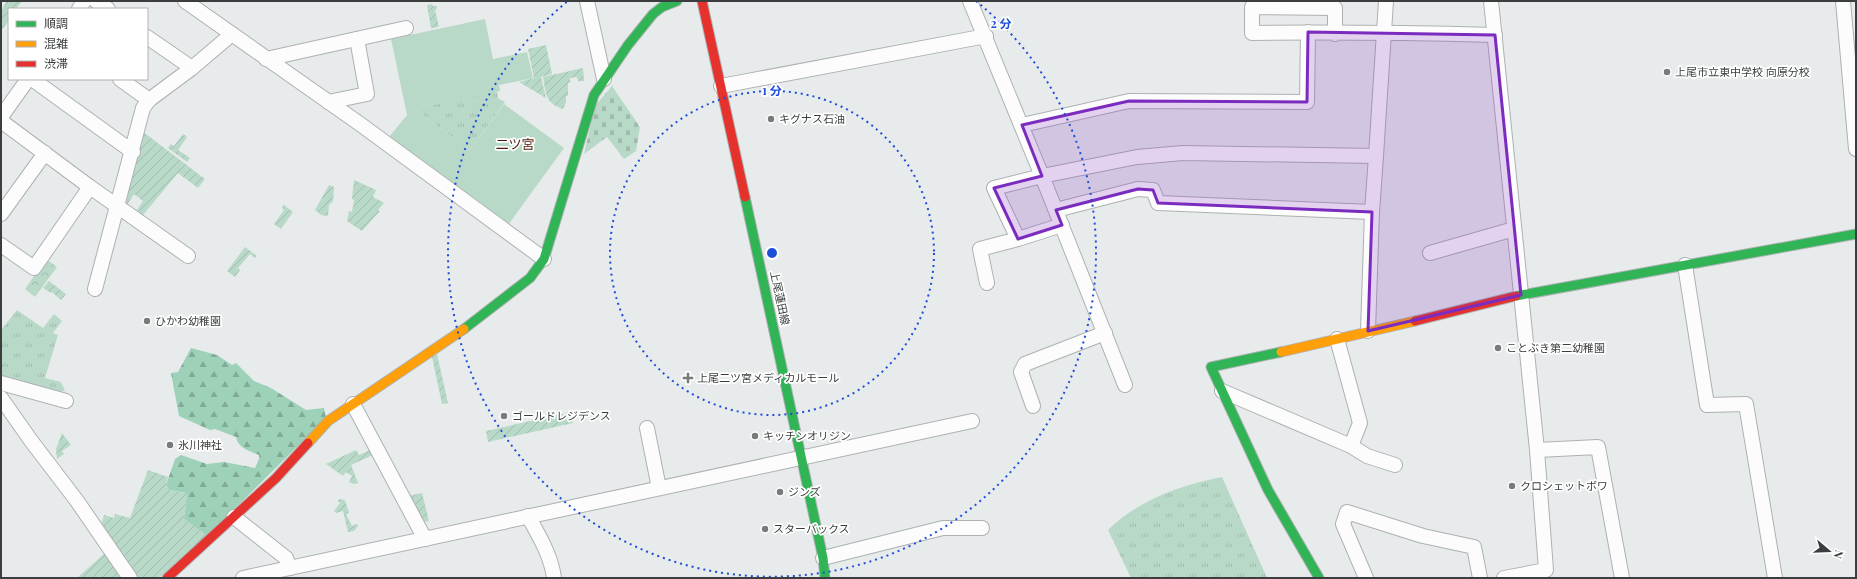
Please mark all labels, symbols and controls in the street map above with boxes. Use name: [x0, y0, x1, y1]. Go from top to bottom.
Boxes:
legend: [8, 8, 148, 80]
text: 順調: [44, 15, 68, 31]
text: 2 分: [991, 15, 1011, 31]
text: 混雑: [44, 35, 68, 51]
text: 渋滞: [44, 55, 68, 71]
place label: 上尾市立東中学校 向原分校: [1675, 64, 1810, 79]
marker: 上尾市立東中学校 向原分校: [1662, 67, 1672, 77]
text: 1 分: [762, 82, 782, 98]
place label: キグナス石油: [779, 111, 845, 126]
marker: キグナス石油: [766, 114, 776, 124]
district label: 二ツ宮: [495, 135, 535, 152]
centre of rings: [765, 246, 779, 260]
street label: 上尾蓮田線: [767, 269, 794, 326]
place label: ひかわ幼稚園: [155, 313, 221, 328]
marker: ひかわ幼稚園: [142, 316, 152, 326]
place label: ことぶき第二幼稚園: [1506, 340, 1605, 355]
marker: ことぶき第二幼稚園: [1493, 343, 1503, 353]
place label: 上尾二ツ宮メディカルモール: [697, 370, 839, 385]
marker: 上尾二ツ宮メディカルモール: [682, 372, 694, 384]
place label: ゴールドレジデンス: [512, 408, 611, 423]
marker: ゴールドレジデンス: [499, 411, 509, 421]
place label: キッチンオリジン: [763, 428, 851, 443]
marker: キッチンオリジン: [750, 431, 760, 441]
place label: 氷川神社: [178, 437, 222, 452]
marker: 氷川神社: [165, 440, 175, 450]
place label: クロシェットボワ: [1520, 478, 1608, 493]
marker: クロシェットボワ: [1507, 481, 1517, 491]
place label: ジンズ: [788, 484, 821, 499]
marker: ジンズ: [775, 487, 785, 497]
place label: スターバックス: [773, 521, 850, 536]
marker: スターバックス: [760, 524, 770, 534]
north arrow: [1809, 531, 1849, 571]
text: N: [1831, 548, 1847, 561]

